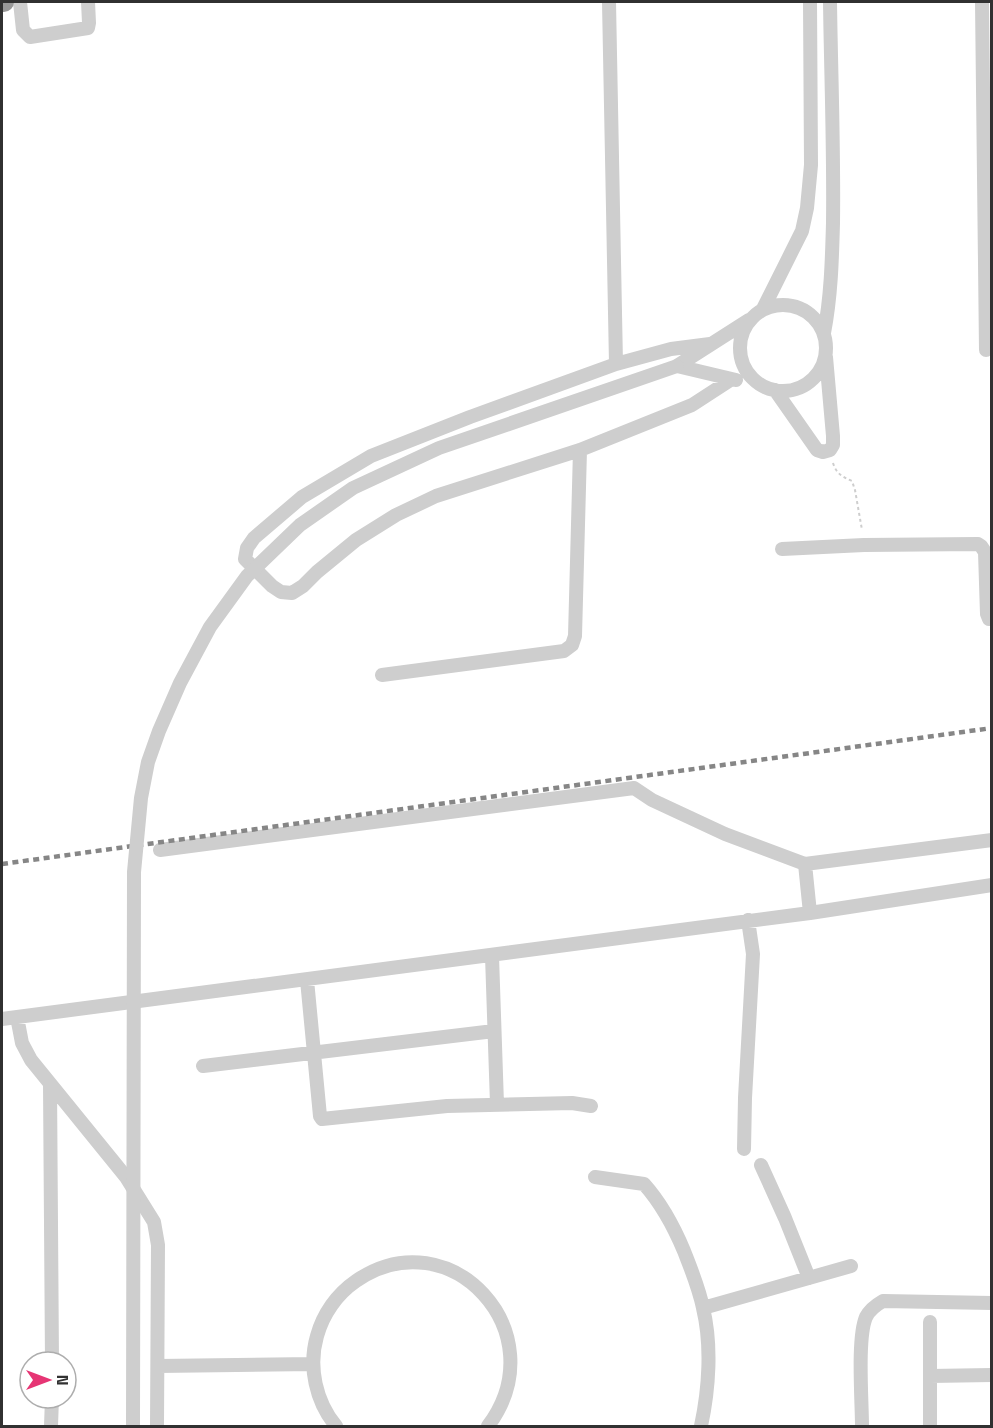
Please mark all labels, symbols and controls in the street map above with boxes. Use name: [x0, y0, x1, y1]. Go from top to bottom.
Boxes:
north arrow: [18, 1350, 78, 1410]
text: N: [52, 1375, 73, 1385]

